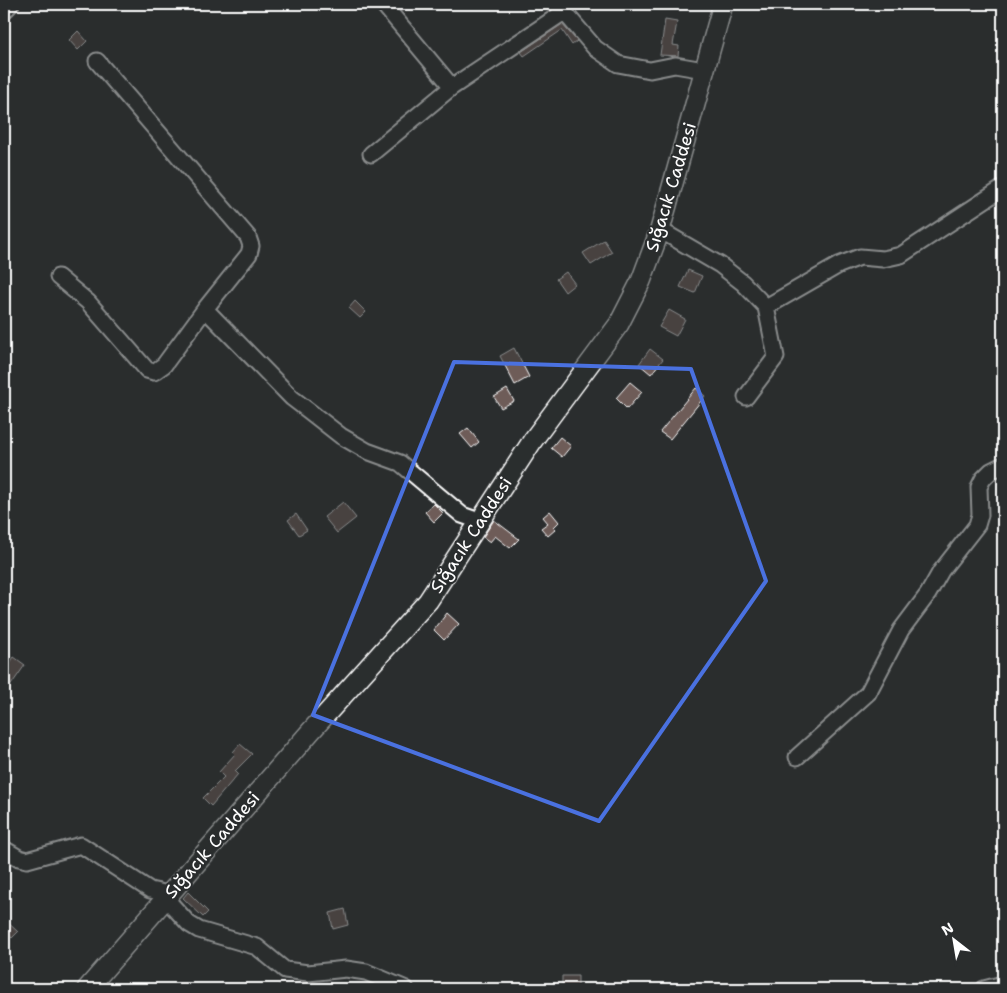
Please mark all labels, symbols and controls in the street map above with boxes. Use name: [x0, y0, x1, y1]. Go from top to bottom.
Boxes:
street label: Sığacık Caddesi: [640, 119, 702, 255]
street label: Sığacık Caddesi: [424, 472, 518, 598]
street label: Sığacık Caddesi: [159, 786, 265, 904]
north arrow: [930, 916, 980, 966]
text: N: [938, 918, 957, 939]

